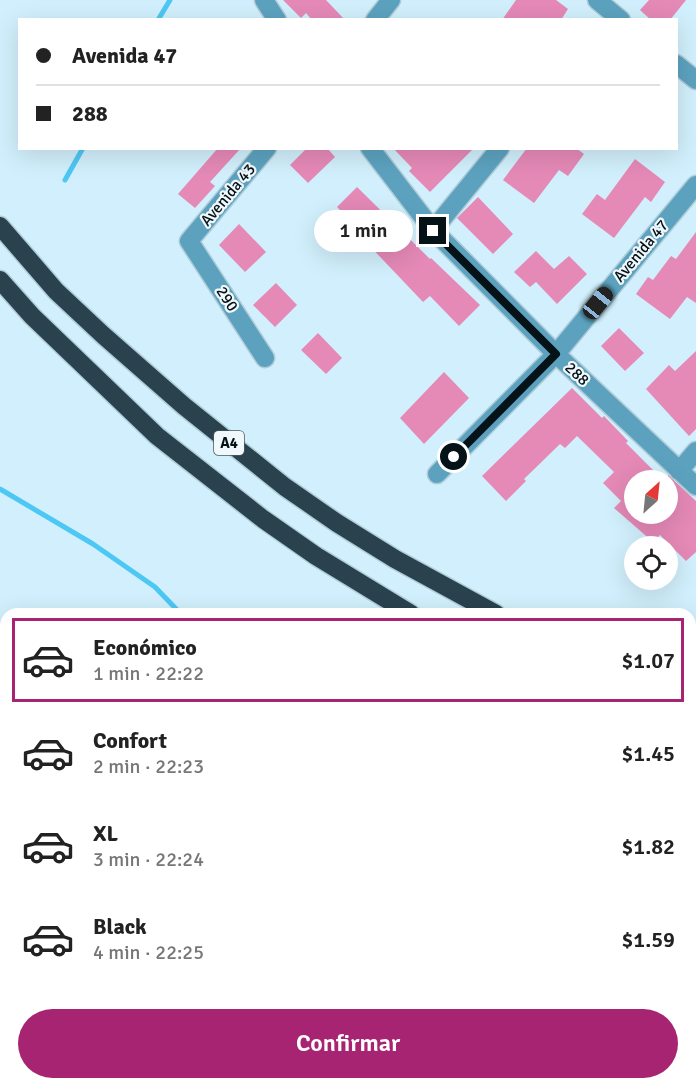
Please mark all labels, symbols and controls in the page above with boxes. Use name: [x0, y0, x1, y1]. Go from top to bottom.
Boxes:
text: Avenida 47: [72, 42, 177, 69]
text: 288: [72, 100, 108, 127]
street label: Avenida 43: [196, 160, 260, 230]
callout: 1 min: [313, 210, 412, 252]
street label: Avenida 47: [609, 216, 673, 286]
route end: [419, 217, 446, 244]
text: 1 min: [340, 218, 387, 243]
street label: 290: [212, 283, 242, 315]
car: [580, 283, 616, 323]
street label: 288: [561, 358, 593, 390]
road number: A4: [214, 431, 244, 455]
route start: [440, 443, 467, 470]
north arrow: [624, 470, 678, 524]
map controls: [624, 470, 678, 590]
button: locate: [624, 536, 678, 590]
icon: car: [21, 633, 75, 687]
text: Económico: [93, 634, 197, 661]
text: $1.07: [621, 647, 675, 674]
text: 1 min · 22:22: [93, 661, 204, 686]
icon: car: [21, 726, 75, 780]
text: Confort: [93, 727, 167, 754]
text: $1.45: [621, 740, 675, 767]
text: 2 min · 22:23: [93, 754, 204, 779]
icon: car: [21, 819, 75, 873]
text: XL: [93, 820, 118, 847]
text: $1.82: [621, 833, 675, 860]
text: 3 min · 22:24: [93, 847, 204, 872]
icon: car: [21, 912, 75, 966]
text: Black: [93, 913, 147, 940]
text: $1.59: [621, 926, 675, 953]
text: 4 min · 22:25: [93, 940, 204, 965]
button: Confirmar: [18, 1009, 678, 1078]

